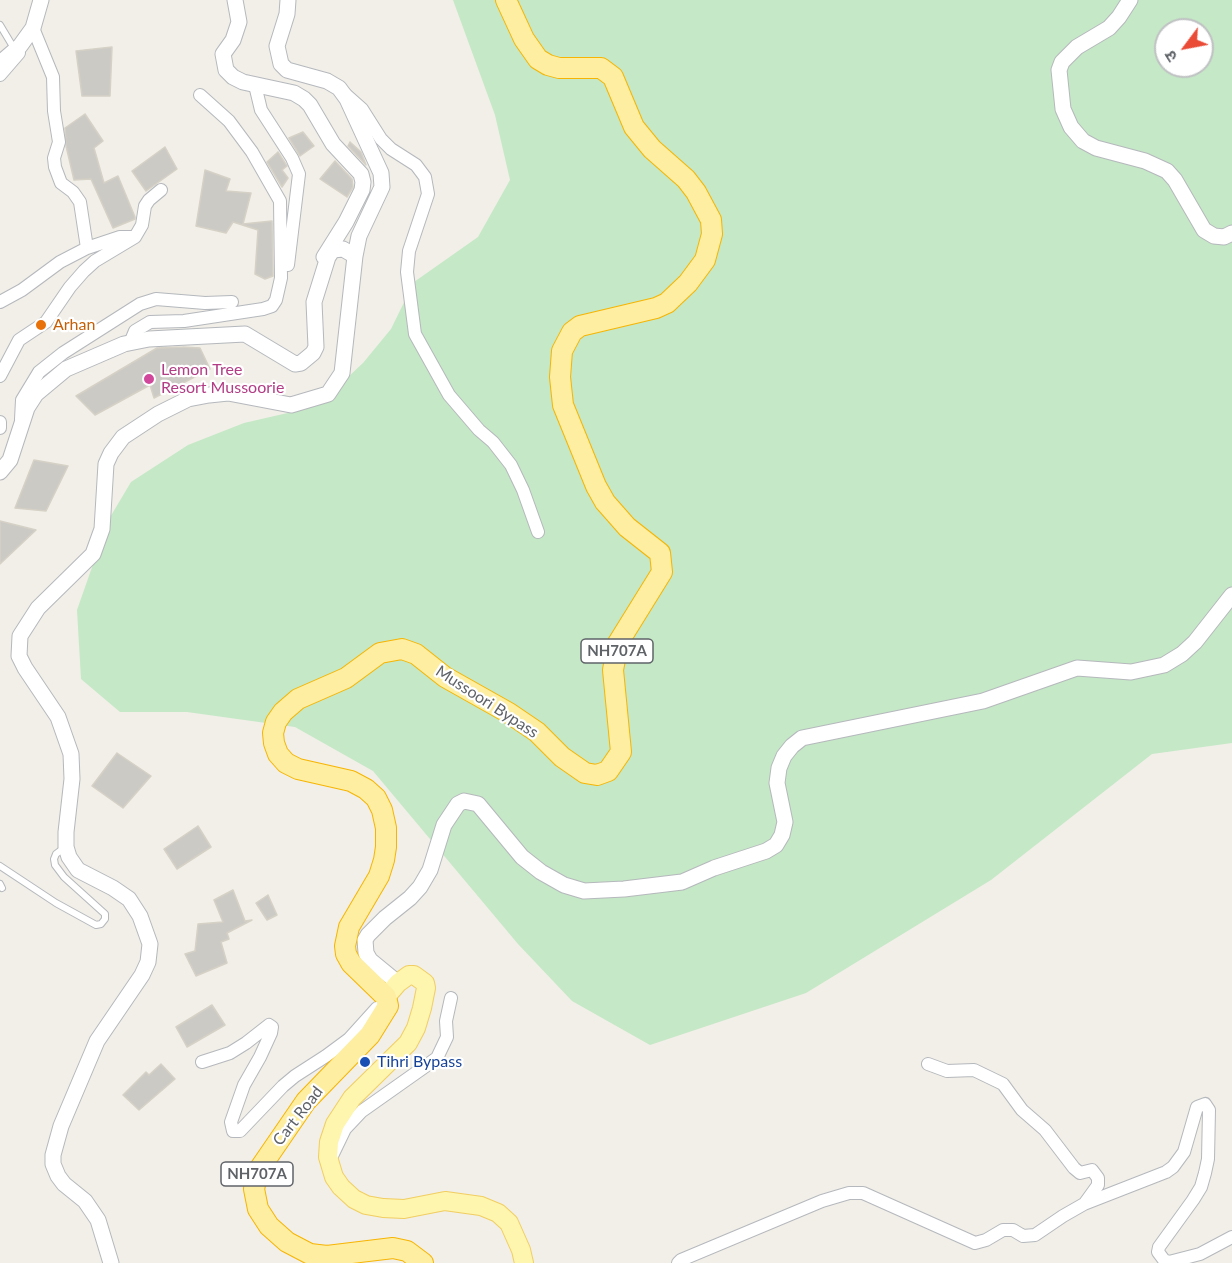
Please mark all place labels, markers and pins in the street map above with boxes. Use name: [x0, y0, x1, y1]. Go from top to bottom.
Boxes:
place label: Arhan: [53, 315, 95, 335]
marker: Arhan: [34, 318, 48, 332]
place label: Lemon Tree Resort Mussoorie: [161, 360, 284, 398]
marker: Lemon Tree Resort Mussoorie: [142, 372, 156, 386]
place label: Tihri Bypass: [377, 1052, 462, 1072]
marker: Tihri Bypass: [358, 1055, 372, 1069]

